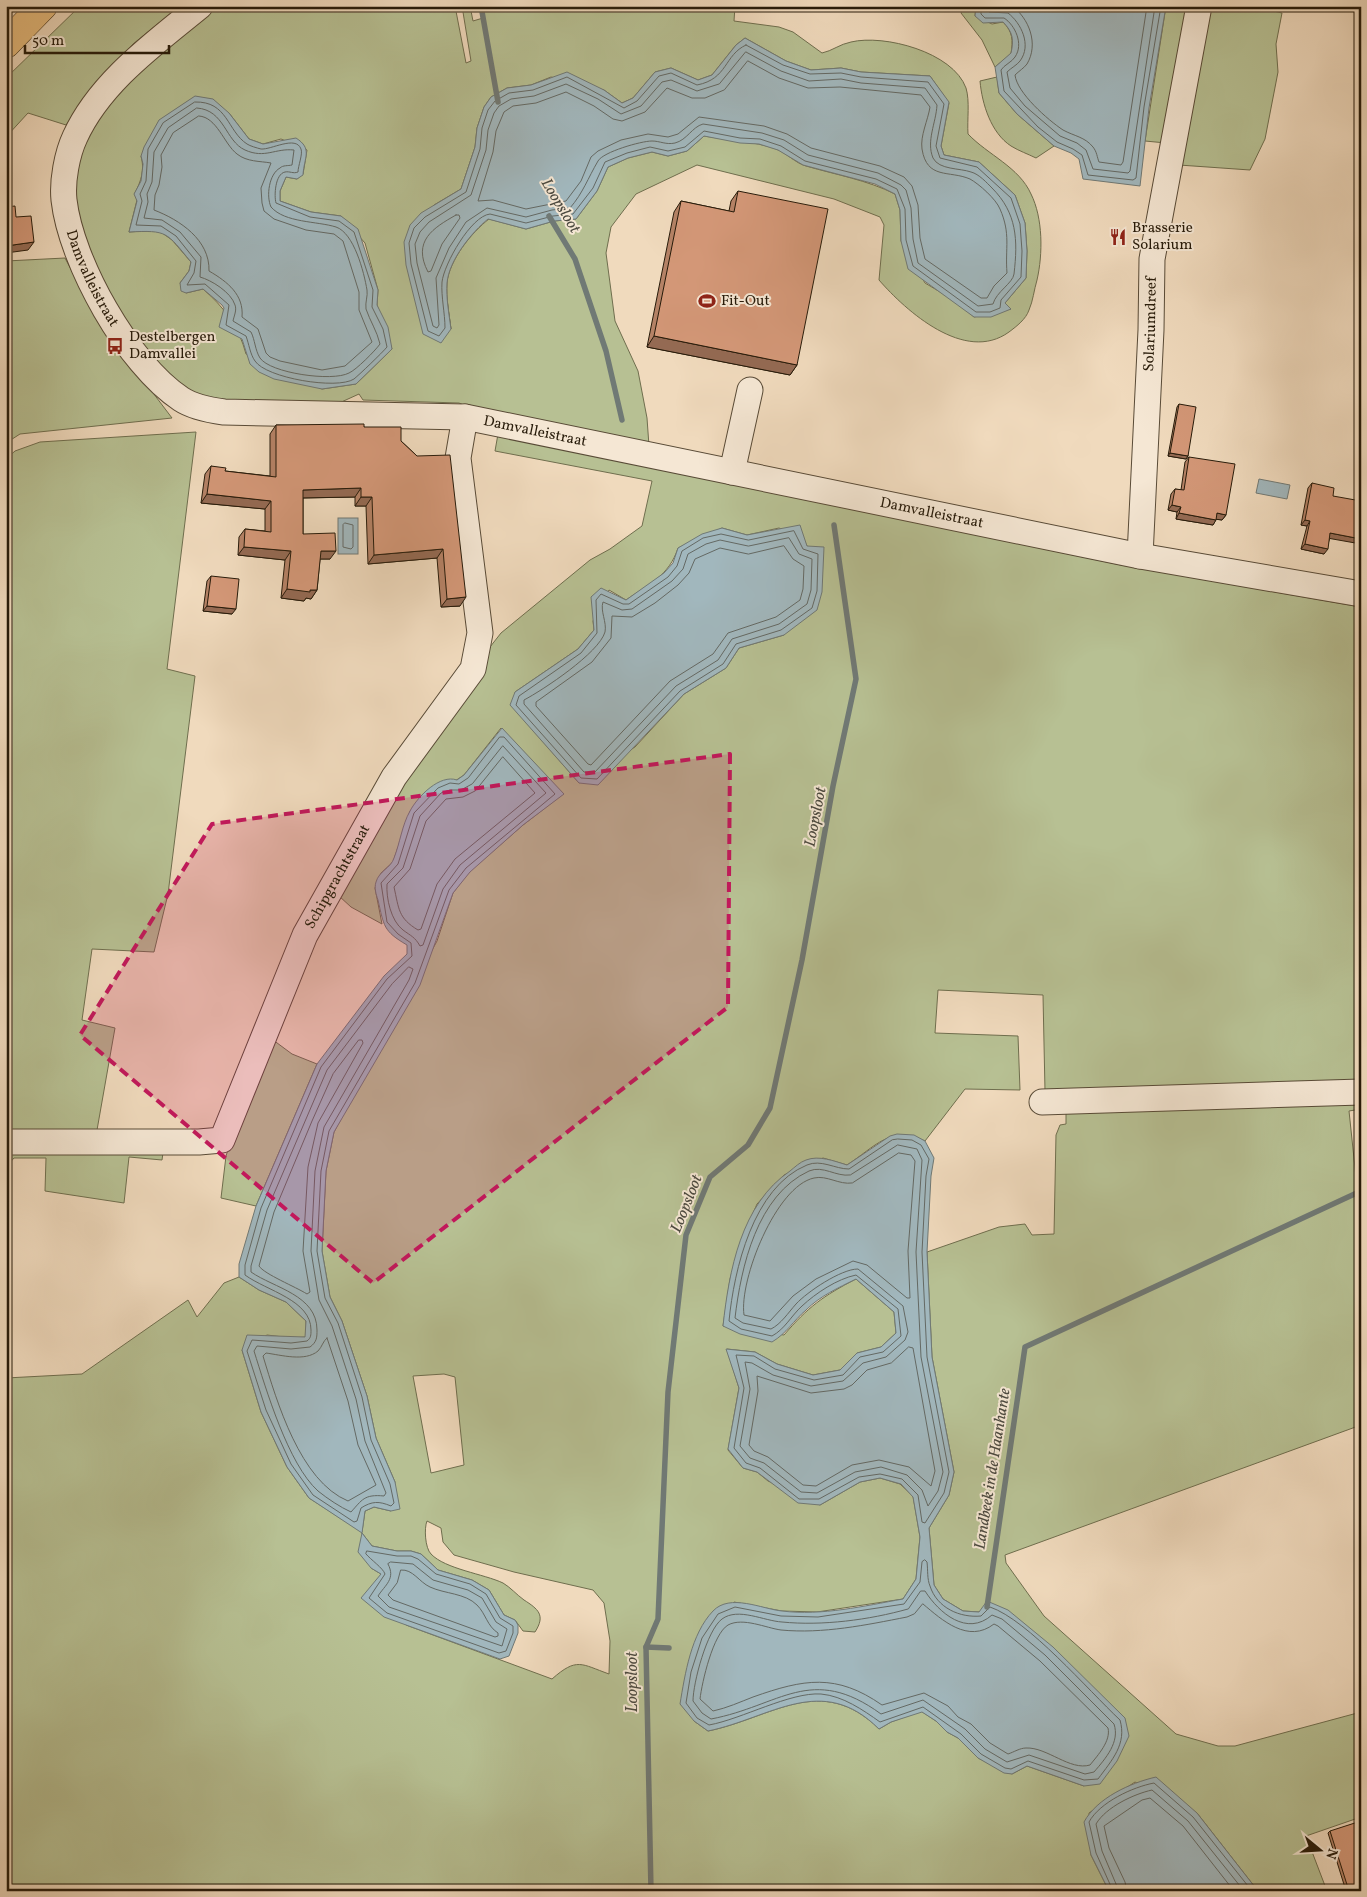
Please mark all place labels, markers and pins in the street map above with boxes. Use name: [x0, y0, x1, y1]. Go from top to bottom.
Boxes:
place label: Brasserie Solarium: [1132, 218, 1193, 256]
restaurant icon: Brasserie Solarium: [1108, 227, 1128, 247]
sports icon: Fit-Out: [697, 291, 717, 311]
place label: Fit-Out: [721, 291, 770, 312]
place label: Destelbergen Damvallei: [129, 327, 216, 365]
bus stop icon: Destelbergen Damvallei: [105, 336, 125, 356]

